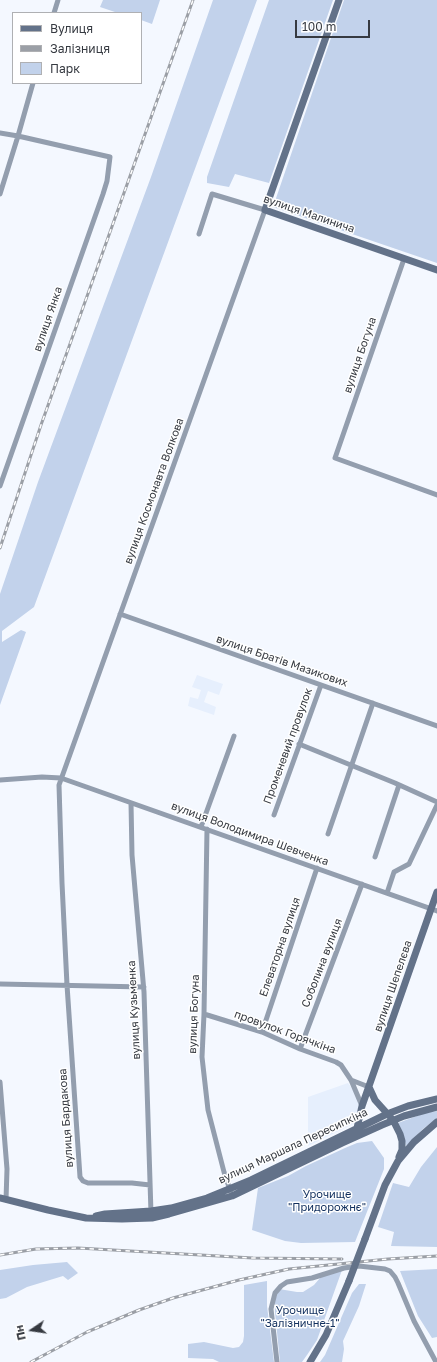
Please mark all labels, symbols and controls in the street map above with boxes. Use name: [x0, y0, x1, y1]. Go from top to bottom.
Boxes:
legend: [12, 12, 142, 84]
scale bar: [297, 12, 372, 38]
text: 100 m: [302, 19, 336, 34]
text: Вулиця: [50, 21, 93, 36]
text: Залізниця: [50, 41, 110, 56]
text: Парк: [50, 61, 80, 76]
street label: вулиця Малинича: [262, 192, 356, 236]
street label: вулиця Янка: [31, 285, 65, 353]
street label: вулиця Богуна: [341, 315, 379, 395]
street label: вулиця Космонавта Волкова: [121, 416, 187, 566]
street label: вулиця Братів Мазикових: [214, 632, 350, 690]
street label: Променевий провулок: [261, 686, 315, 806]
street label: вулиця Володимира Шевченка: [170, 799, 330, 869]
street label: Елеваторна вулиця: [257, 895, 303, 999]
street label: Соболина вулиця: [299, 917, 345, 1009]
street label: вулиця Шепелєва: [371, 939, 415, 1033]
street label: вулиця Кузьменка: [125, 960, 143, 1060]
street label: вулиця Богуна: [186, 974, 202, 1054]
street label: провулок Горячкіна: [233, 1008, 337, 1056]
street label: вулиця Бардакова: [56, 1068, 76, 1168]
street label: вулиця Маршала Пересипкіна: [216, 1106, 370, 1186]
park label: Урочище "Придорожнє": [288, 1188, 366, 1214]
park label: Урочище "Залізничне-1": [260, 1304, 340, 1330]
north arrow: [12, 1310, 52, 1350]
text: Пн: [12, 1324, 28, 1342]

